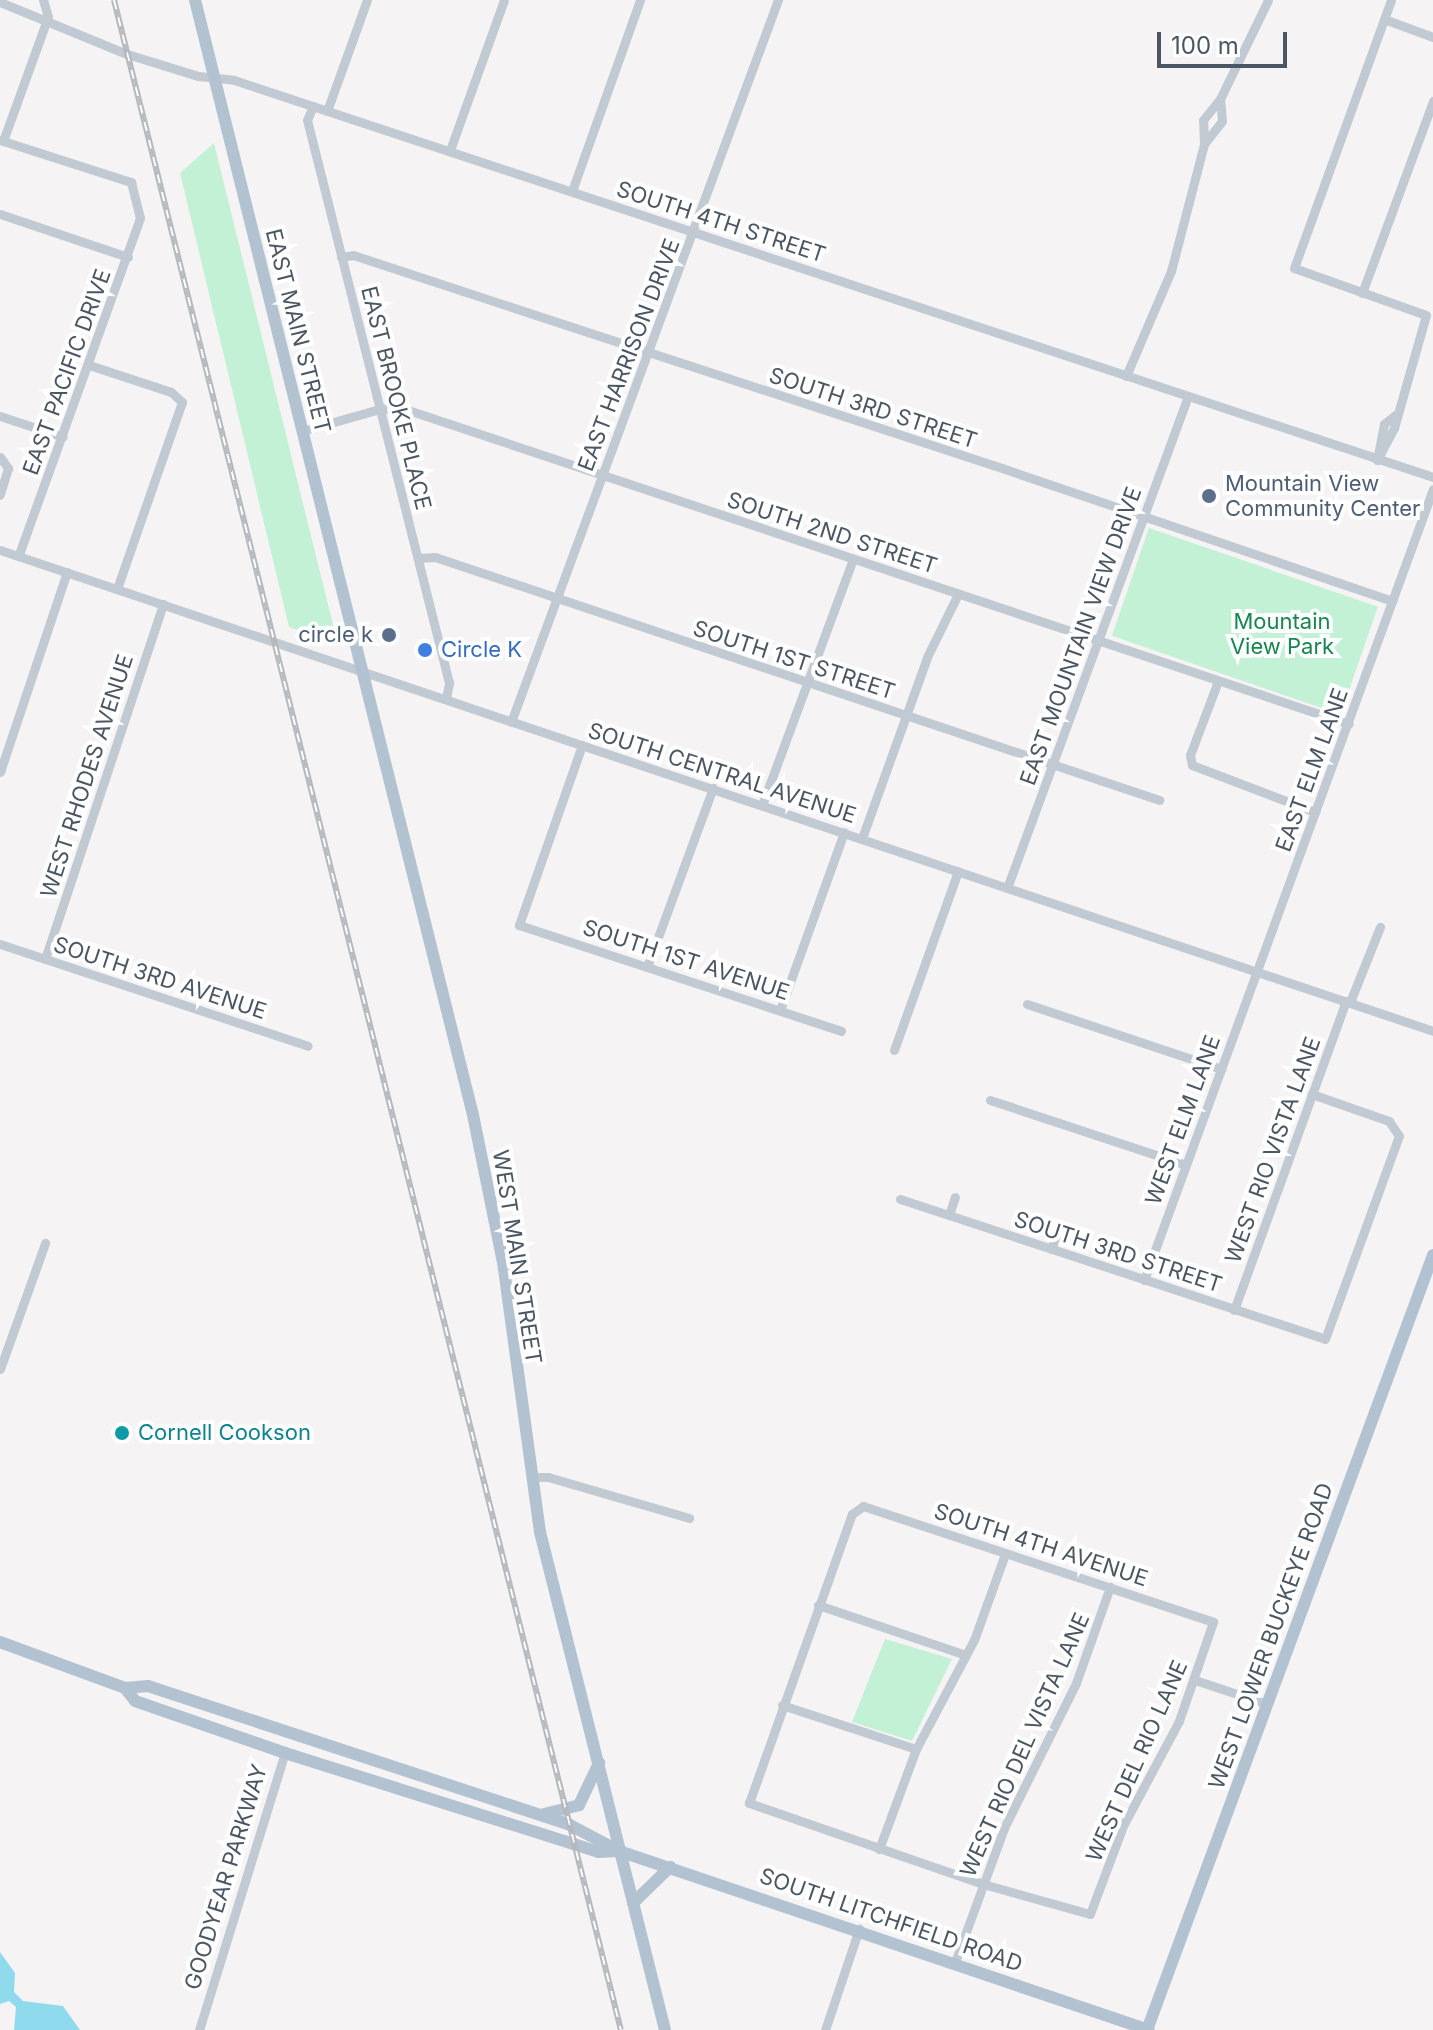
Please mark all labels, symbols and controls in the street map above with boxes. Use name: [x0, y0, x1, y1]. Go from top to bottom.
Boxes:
scale bar: [1161, 16, 1291, 66]
text: 100 m: [1171, 31, 1239, 60]
street label: SOUTH 4TH STREET: [613, 176, 829, 268]
street label: EAST MAIN STREET: [260, 226, 336, 436]
street label: EAST HARRISON DRIVE: [572, 235, 686, 475]
street label: EAST PACIFIC DRIVE: [17, 265, 117, 479]
street label: EAST BROOKE PLACE: [355, 283, 437, 513]
street label: SOUTH 3RD STREET: [766, 362, 980, 454]
place label: Mountain View Community Center: [1225, 470, 1420, 522]
street label: EAST MOUNTAIN VIEW DRIVE: [1015, 483, 1147, 789]
street label: SOUTH 2ND STREET: [724, 487, 940, 579]
marker: Mountain View Community Center: [1200, 487, 1218, 505]
park label: Mountain View Park: [1230, 608, 1334, 660]
street label: SOUTH 1ST STREET: [690, 615, 898, 705]
place label: circle k: [298, 622, 373, 648]
marker: circle k: [380, 626, 398, 644]
place label: Circle K: [441, 637, 522, 663]
marker: Circle K: [416, 641, 434, 659]
street label: WEST RHODES AVENUE: [35, 651, 139, 901]
street label: EAST ELM LANE: [1270, 685, 1354, 855]
street label: SOUTH CENTRAL AVENUE: [585, 717, 859, 829]
street label: SOUTH 1ST AVENUE: [579, 914, 793, 1006]
street label: SOUTH 3RD AVENUE: [50, 931, 270, 1025]
street label: WEST ELM LANE: [1140, 1032, 1226, 1208]
street label: WEST RIO VISTA LANE: [1220, 1033, 1326, 1267]
street label: WEST MAIN STREET: [487, 1148, 547, 1366]
street label: SOUTH 3RD STREET: [1011, 1206, 1225, 1298]
place label: Cornell Cookson: [138, 1420, 311, 1446]
marker: Cornell Cookson: [113, 1424, 131, 1442]
street label: WEST LOWER BUCKEYE ROAD: [1203, 1479, 1339, 1793]
street label: SOUTH 4TH AVENUE: [931, 1498, 1151, 1592]
street label: WEST RIO DEL VISTA LANE: [955, 1609, 1095, 1881]
street label: WEST DEL RIO LANE: [1081, 1656, 1193, 1866]
street label: GOODYEAR PARKWAY: [179, 1761, 273, 1993]
street label: SOUTH LITCHFIELD ROAD: [756, 1863, 1026, 1977]

